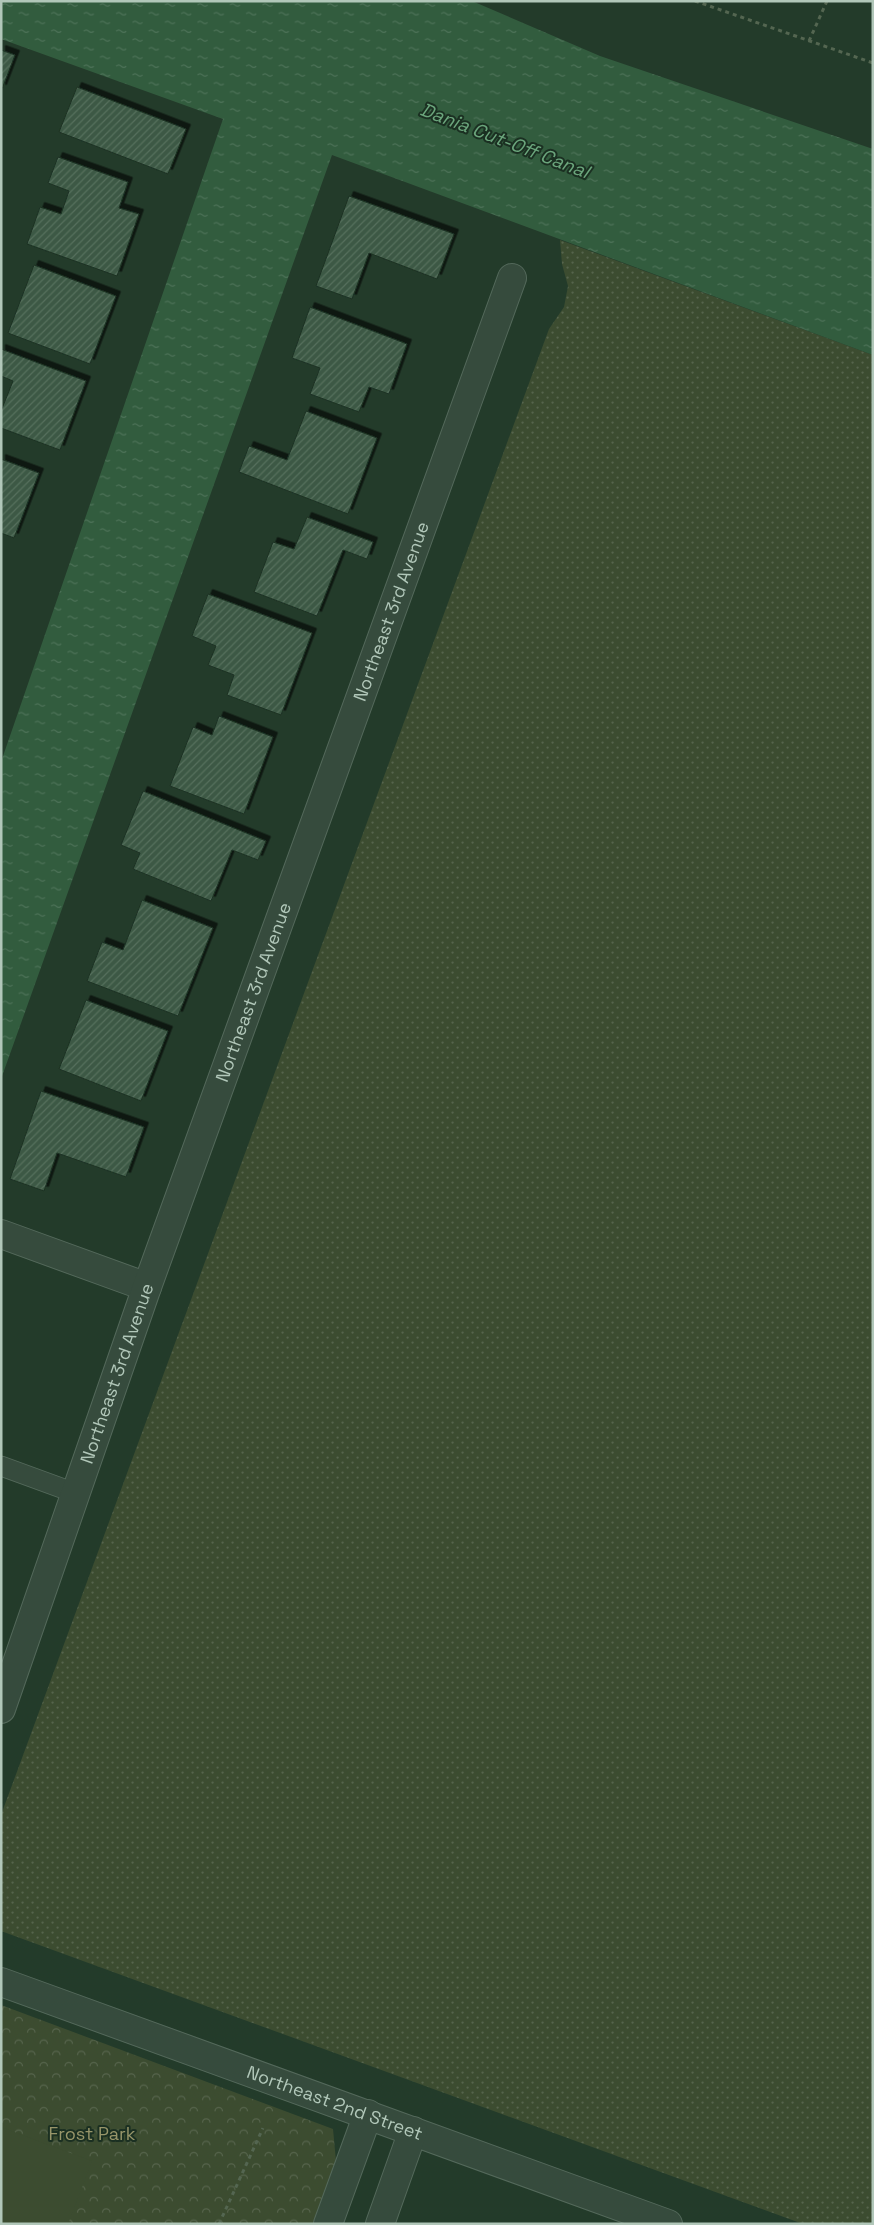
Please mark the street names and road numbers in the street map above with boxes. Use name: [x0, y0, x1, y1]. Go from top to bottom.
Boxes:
street label: Northeast 3rd Avenue: [348, 518, 434, 704]
street label: Northeast 3rd Avenue: [210, 899, 296, 1085]
street label: Northeast 3rd Avenue: [75, 1280, 158, 1467]
street label: Northeast 2nd Street: [244, 2060, 426, 2145]

